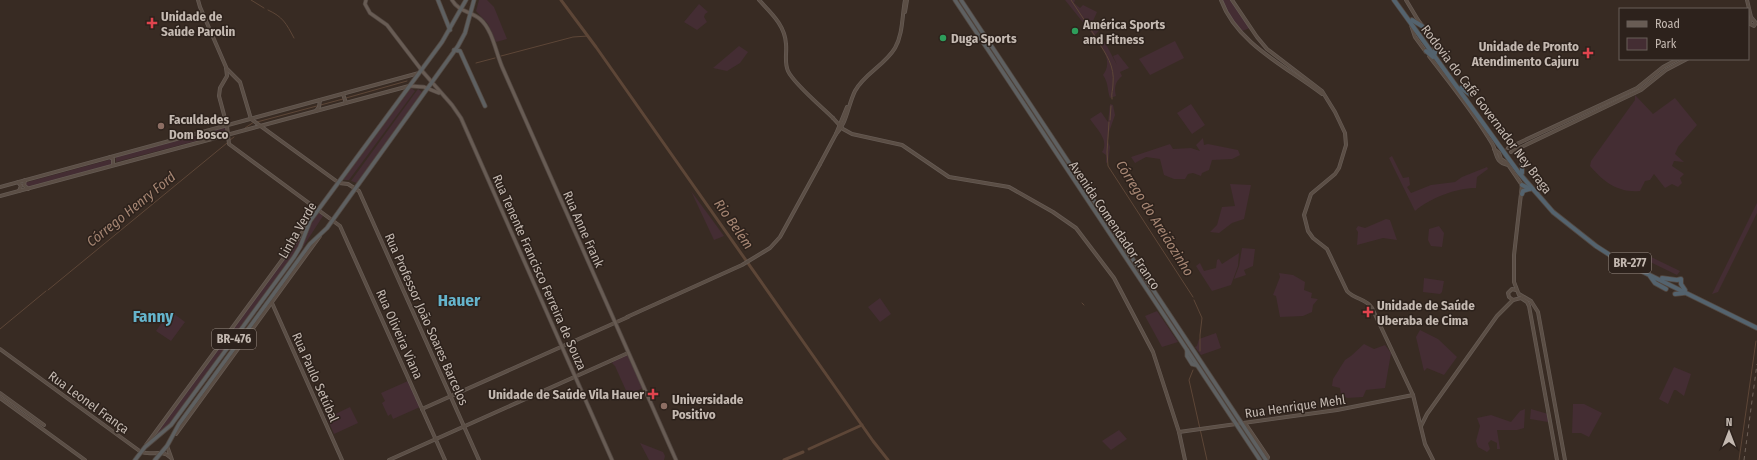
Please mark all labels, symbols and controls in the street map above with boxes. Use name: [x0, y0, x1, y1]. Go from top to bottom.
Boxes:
legend: [1619, 8, 1749, 60]
place label: Unidade de Saúde Parolin: [161, 9, 236, 39]
marker: Unidade de Saúde Parolin: [146, 17, 158, 29]
place label: América Sports and Fitness: [1082, 17, 1165, 47]
text: Road: [1655, 17, 1680, 31]
street label: Rodovia do Café Governador Ney Braga: [1418, 22, 1555, 197]
marker: América Sports and Fitness: [1070, 26, 1080, 36]
place label: Duga Sports: [951, 31, 1017, 46]
marker: Duga Sports: [938, 33, 948, 43]
text: Park: [1655, 37, 1677, 51]
place label: Unidade de Pronto Atendimento Cajuru: [1471, 39, 1579, 69]
marker: Unidade de Pronto Atendimento Cajuru: [1582, 47, 1594, 59]
place label: Faculdades Dom Bosco: [169, 112, 229, 142]
marker: Faculdades Dom Bosco: [156, 121, 166, 131]
water label: Córrego do Areiãozinho: [1112, 157, 1197, 279]
street label: Avenida Comendador Franco: [1066, 158, 1163, 292]
water label: Córrego Henry Ford: [83, 168, 180, 250]
street label: Rua Tenente Francisco Ferreira de Souza: [489, 172, 590, 372]
street label: Rua Anne Frank: [560, 189, 607, 271]
water label: Rio Belém: [710, 196, 757, 252]
street label: Linha Verde: [275, 199, 320, 261]
street label: Rua Professor João Soares Barcelos: [382, 231, 472, 408]
road number: BR-277: [1609, 253, 1651, 273]
street label: Rua Oliveira Viana: [373, 287, 426, 381]
district label: Hauer: [438, 290, 481, 311]
place label: Unidade de Saúde Uberaba de Cima: [1377, 298, 1475, 328]
district label: Fanny: [133, 306, 174, 327]
marker: Unidade de Saúde Uberaba de Cima: [1362, 306, 1374, 318]
road number: BR-476: [212, 329, 256, 349]
street label: Rua Paulo Setúbal: [289, 330, 342, 425]
street label: Rua Leonel França: [45, 368, 132, 437]
place label: Unidade de Saúde Vila Hauer: [488, 387, 644, 402]
marker: Unidade de Saúde Vila Hauer: [647, 388, 659, 400]
place label: Universidade Positivo: [672, 392, 744, 422]
street label: Rua Henrique Mehl: [1244, 392, 1347, 421]
marker: Universidade Positivo: [659, 401, 669, 411]
north arrow: [1709, 412, 1749, 452]
text: N: [1726, 416, 1732, 429]

